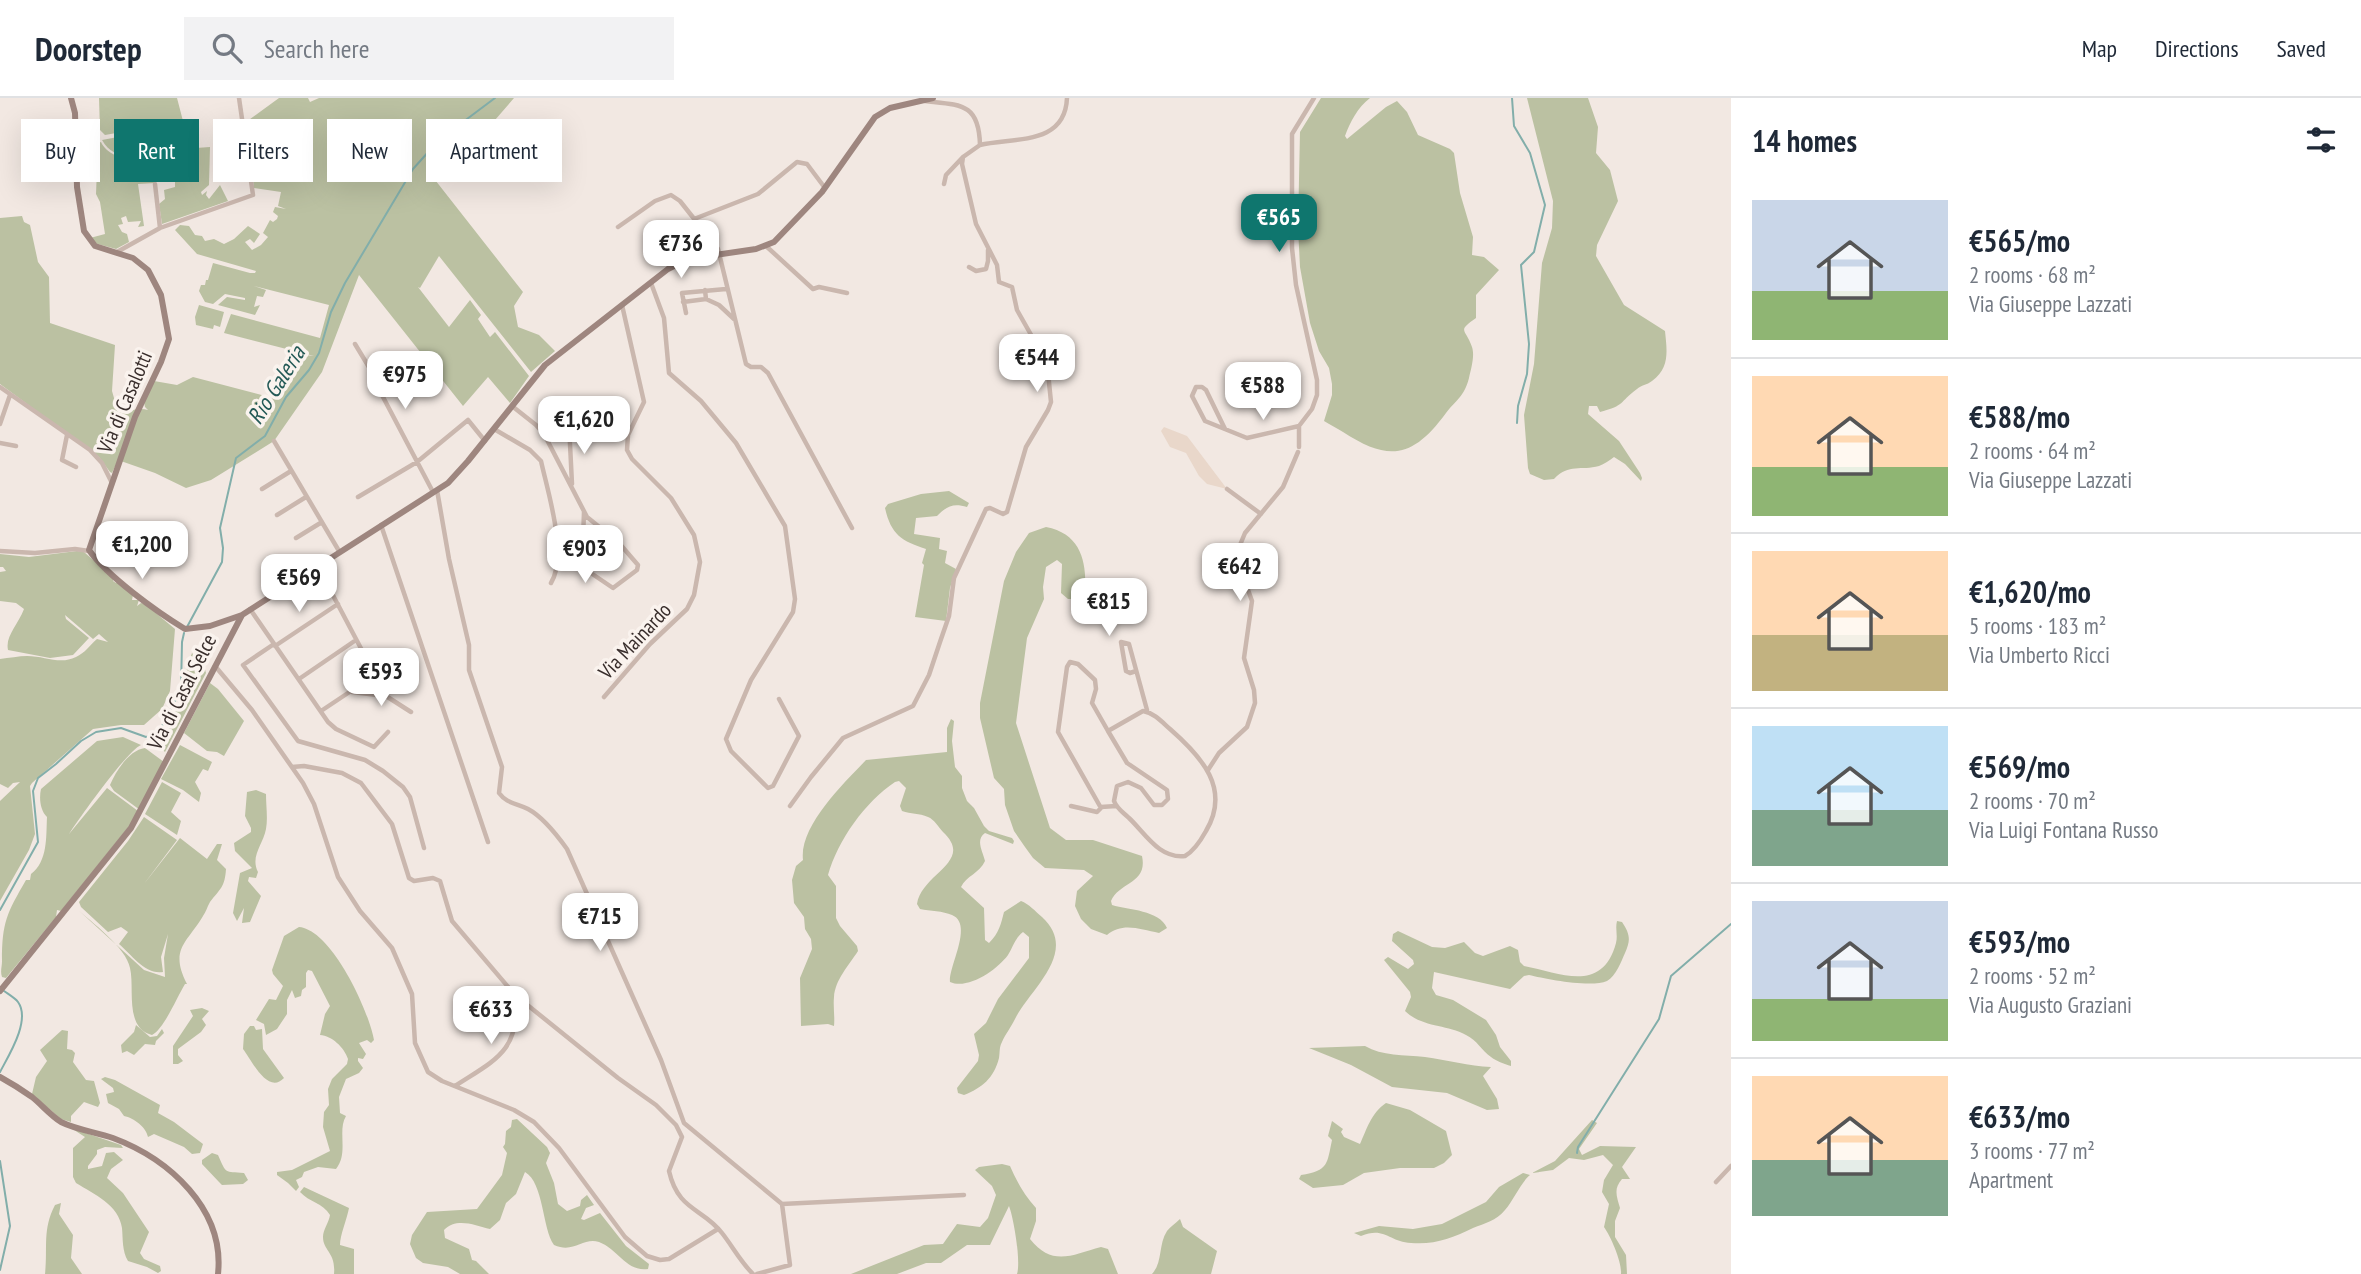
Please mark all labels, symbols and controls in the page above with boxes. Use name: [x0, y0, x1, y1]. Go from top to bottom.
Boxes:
search box: [184, 17, 674, 80]
text: Doorstep: [35, 27, 142, 70]
icon: search: [208, 29, 246, 67]
text: Search here: [264, 32, 369, 65]
text: Map: [2082, 33, 2117, 64]
text: Directions: [2155, 33, 2239, 64]
text: Saved: [2277, 33, 2326, 64]
chip: Buy: [21, 119, 100, 182]
chip: Rent: [114, 119, 199, 182]
chip: Filters: [213, 119, 313, 182]
chip: New: [327, 119, 412, 182]
chip: Apartment: [426, 119, 562, 182]
text: 14 homes: [1752, 121, 1857, 160]
icon: filters: [2302, 121, 2340, 159]
pin: €565: [1238, 194, 1320, 254]
text: €565: [1257, 202, 1301, 231]
pin: €736: [640, 220, 722, 280]
text: €565/mo: [1969, 221, 2070, 260]
text: €736: [659, 228, 703, 257]
icon: home: [1808, 228, 1892, 312]
text: 2 rooms · 68 m²: [1969, 260, 2096, 289]
text: Via Giuseppe Lazzati: [1969, 289, 2132, 318]
pin: €544: [996, 334, 1078, 394]
water label: Rio Galeria: [240, 339, 312, 429]
text: €544: [1015, 342, 1059, 371]
street label: Via di Casalotti: [91, 347, 158, 458]
pin: €975: [364, 352, 446, 411]
text: €975: [383, 359, 427, 388]
pin: €588: [1222, 362, 1304, 422]
text: €588: [1241, 370, 1285, 399]
pin: €1,620: [527, 396, 641, 456]
text: €588/mo: [1969, 397, 2070, 436]
text: €1,620: [554, 404, 614, 433]
icon: home: [1808, 404, 1892, 488]
text: 2 rooms · 64 m²: [1969, 436, 2096, 465]
text: Via Giuseppe Lazzati: [1969, 465, 2132, 494]
pin: €1,200: [85, 522, 199, 581]
pin: €903: [544, 526, 626, 585]
text: €1,200: [112, 529, 172, 558]
text: €903: [563, 533, 607, 562]
pin: €642: [1199, 544, 1281, 603]
text: €642: [1218, 551, 1262, 580]
pin: €569: [258, 554, 340, 614]
text: €569: [277, 562, 321, 591]
text: €1,620/mo: [1969, 572, 2091, 611]
pin: €815: [1068, 578, 1150, 638]
icon: home: [1808, 579, 1892, 663]
text: €815: [1087, 586, 1131, 615]
street label: Via Mainardo: [592, 597, 677, 685]
text: 5 rooms · 183 m²: [1969, 611, 2106, 640]
street label: Via di Casal Selce: [140, 629, 222, 755]
text: Via Umberto Ricci: [1969, 640, 2110, 669]
pin: €593: [340, 648, 422, 708]
text: €593: [359, 656, 403, 685]
text: €569/mo: [1969, 747, 2070, 786]
icon: home: [1808, 754, 1892, 838]
text: 2 rooms · 70 m²: [1969, 786, 2096, 815]
text: Via Luigi Fontana Russo: [1969, 815, 2158, 844]
pin: €715: [559, 894, 641, 953]
text: €715: [578, 901, 622, 930]
text: €593/mo: [1969, 922, 2070, 961]
icon: home: [1808, 929, 1892, 1013]
text: 2 rooms · 52 m²: [1969, 961, 2096, 990]
pin: €633: [450, 986, 532, 1046]
text: Via Augusto Graziani: [1969, 990, 2132, 1019]
text: €633: [469, 994, 513, 1023]
text: €633/mo: [1969, 1097, 2070, 1136]
icon: home: [1808, 1104, 1892, 1188]
text: 3 rooms · 77 m²: [1969, 1136, 2095, 1165]
text: Apartment: [1969, 1165, 2053, 1194]

